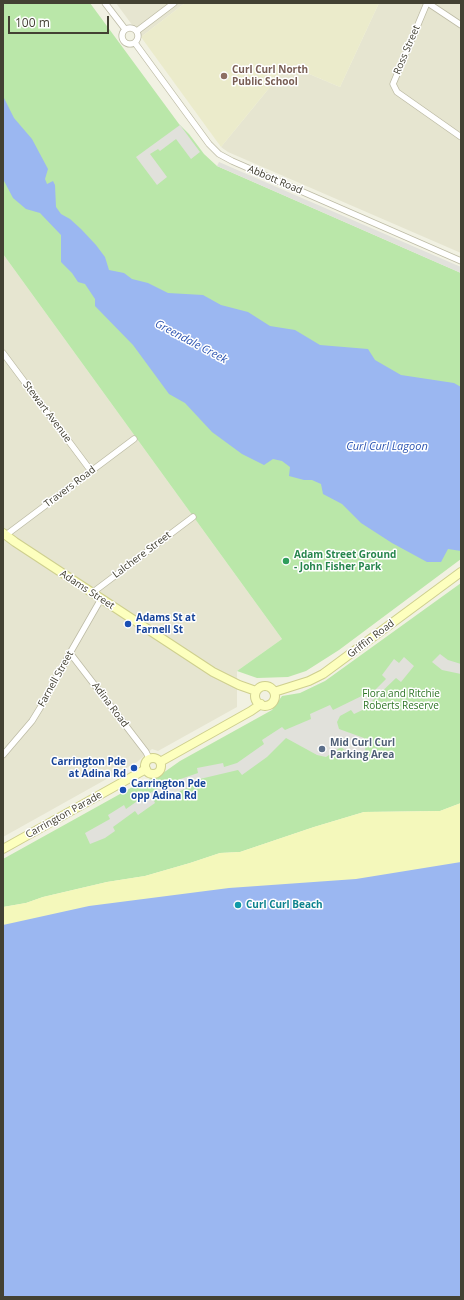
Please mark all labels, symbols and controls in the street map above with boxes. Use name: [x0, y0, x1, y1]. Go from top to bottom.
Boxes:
scale bar: [10, 8, 111, 34]
text: 100 m: [15, 14, 50, 31]
street label: Ross Street: [391, 24, 423, 76]
place label: Curl Curl North Public School: [232, 64, 308, 88]
marker: Curl Curl North Public School: [219, 71, 229, 81]
street label: Abbott Road: [246, 163, 304, 197]
water label: Greendale Creek: [153, 317, 229, 367]
street label: Stewart Avenue: [20, 379, 74, 445]
water label: Curl Curl Lagoon: [346, 440, 428, 454]
street label: Travers Road: [42, 464, 98, 510]
street label: Lalchere Street: [110, 529, 174, 581]
place label: Adam Street Ground - John Fisher Park: [294, 549, 396, 572]
marker: Adam Street Ground - John Fisher Park: [281, 556, 291, 566]
street label: Adams Street: [58, 568, 116, 612]
place label: Adams St at Farnell St: [136, 612, 195, 636]
street label: Griffin Road: [345, 617, 397, 661]
marker: Adams St at Farnell St: [123, 619, 133, 629]
street label: Farnell Street: [36, 649, 76, 709]
street label: Adina Road: [89, 680, 131, 730]
park label: Flora and Ritchie Roberts Reserve: [362, 688, 440, 712]
place label: Mid Curl Curl Parking Area: [330, 737, 395, 760]
marker: Mid Curl Curl Parking Area: [317, 744, 327, 754]
place label: Carrington Pde at Adina Rd: [51, 756, 126, 780]
marker: Carrington Pde at Adina Rd: [129, 763, 139, 773]
place label: Carrington Pde opp Adina Rd: [131, 778, 206, 802]
marker: Carrington Pde opp Adina Rd: [118, 785, 128, 795]
street label: Carrington Parade: [24, 789, 104, 841]
place label: Curl Curl Beach: [246, 899, 323, 911]
marker: Curl Curl Beach: [233, 900, 243, 910]

